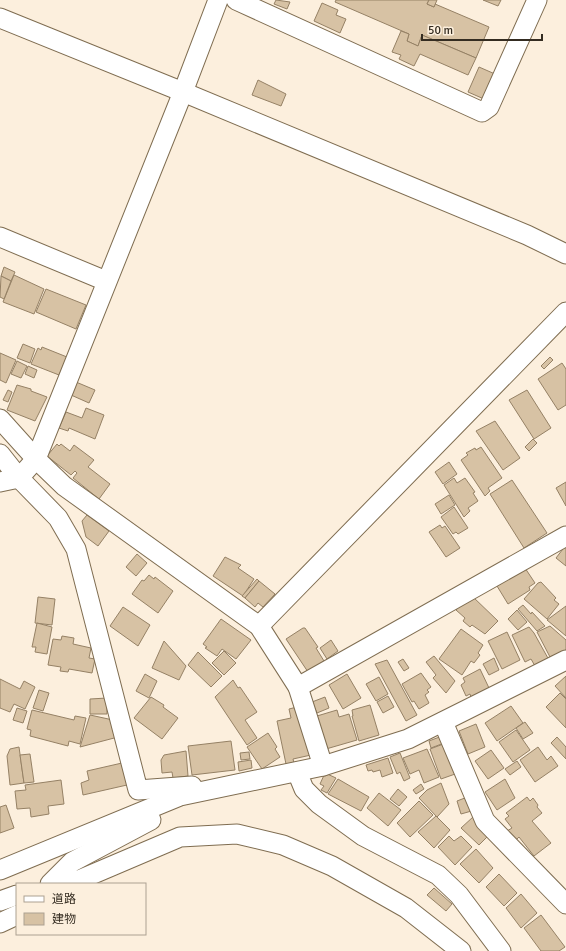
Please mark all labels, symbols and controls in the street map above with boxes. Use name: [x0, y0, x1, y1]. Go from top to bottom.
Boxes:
scale bar: [422, 16, 542, 42]
text: 50 m: [428, 23, 453, 38]
legend: [16, 883, 146, 935]
text: 道路: [52, 892, 76, 907]
text: 建物: [52, 912, 76, 927]

